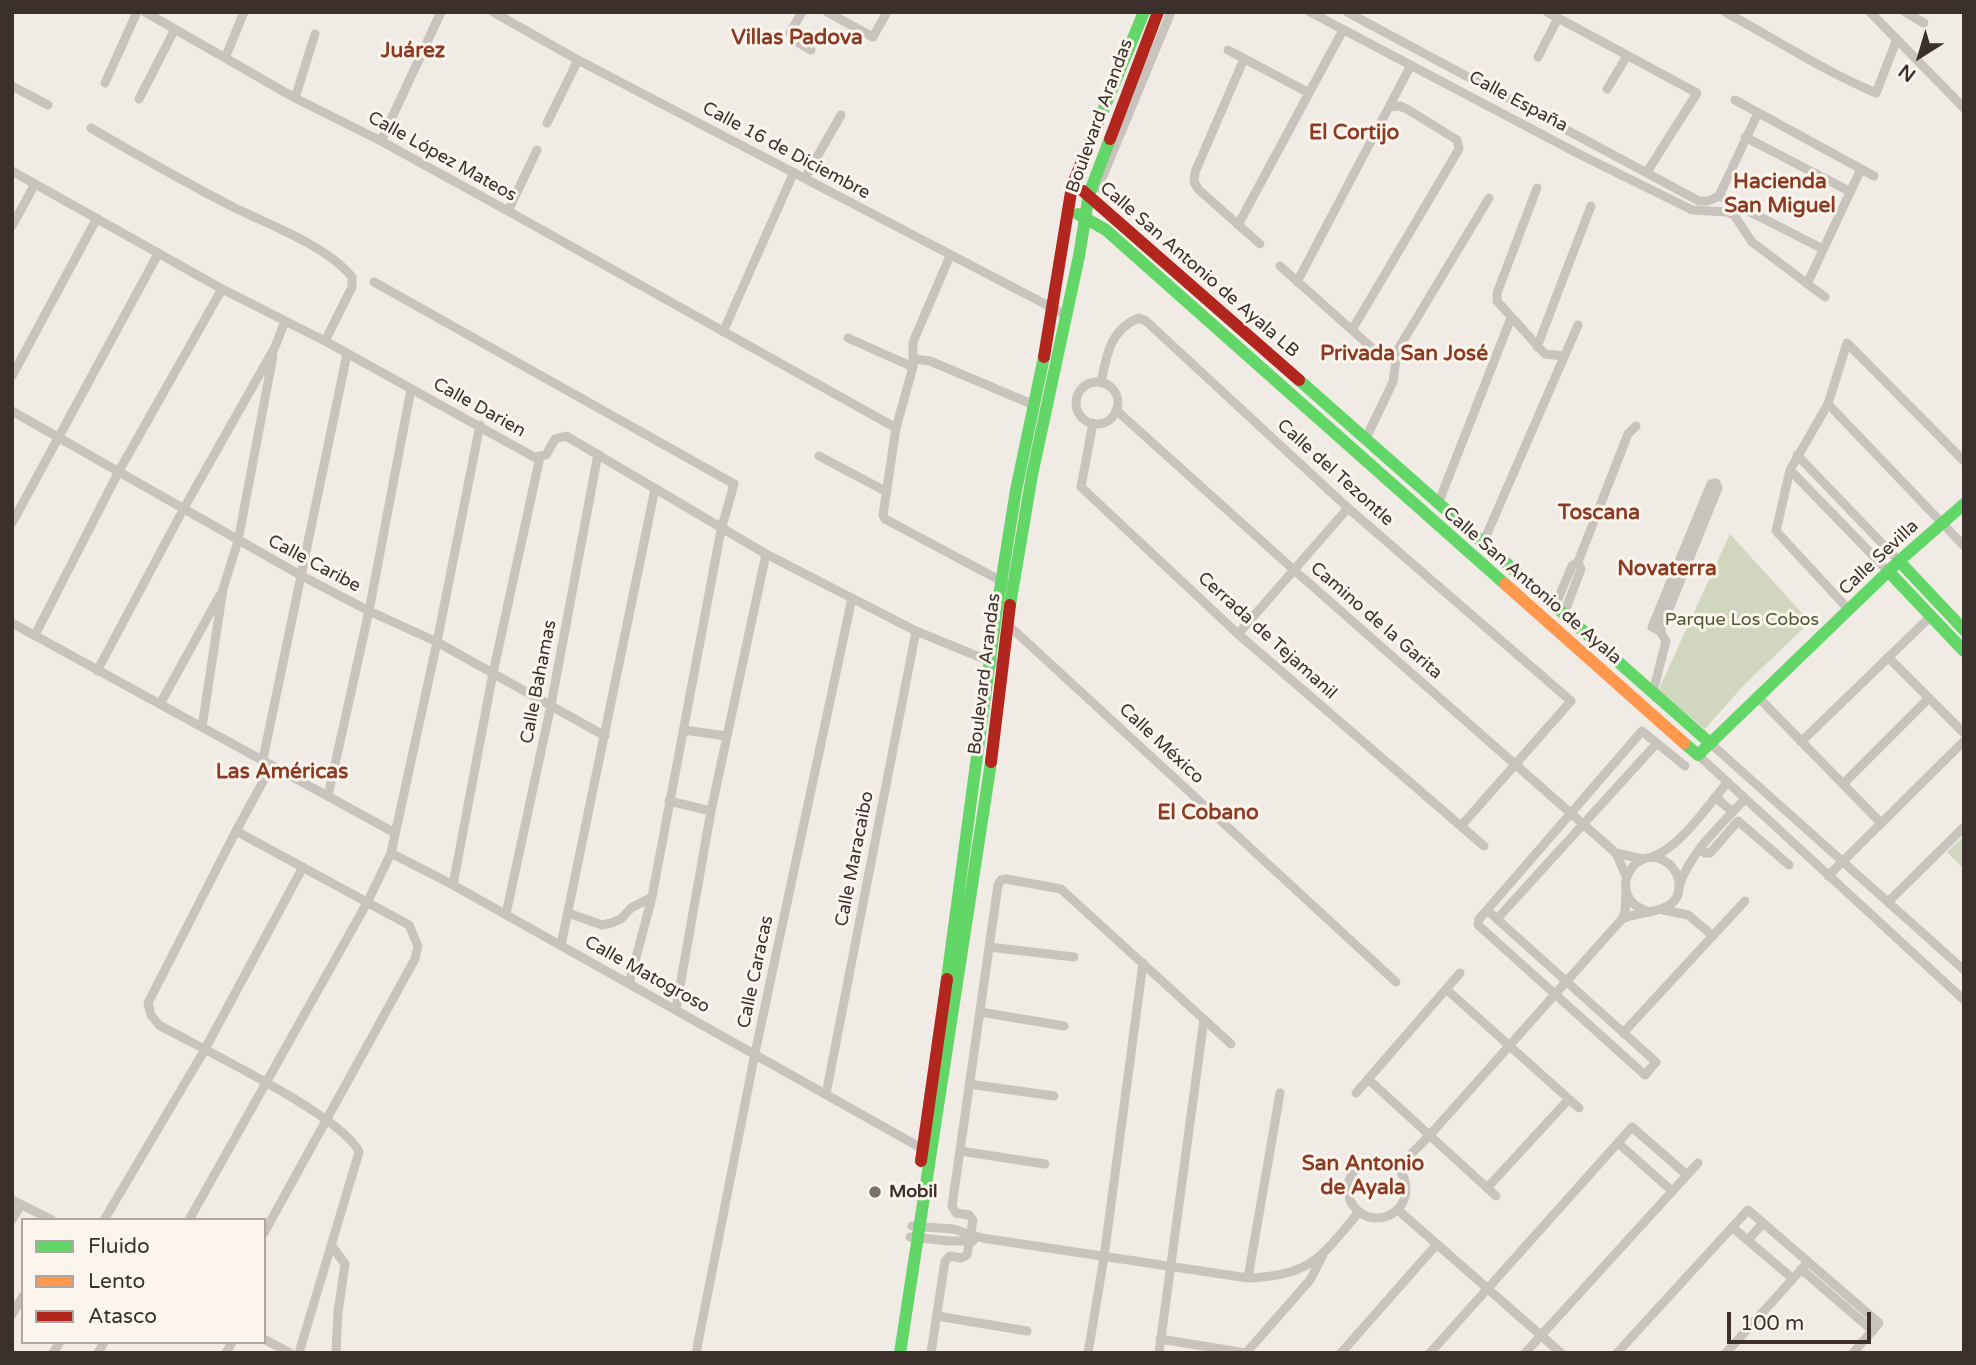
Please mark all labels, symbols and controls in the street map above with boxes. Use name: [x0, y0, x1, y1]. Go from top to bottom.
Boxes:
north arrow: [1885, 21, 1955, 91]
district label: Villas Padova: [731, 25, 863, 51]
street label: Boulevard Arandas: [1062, 36, 1138, 196]
district label: Juárez: [381, 38, 445, 64]
text: N: [1895, 59, 1920, 86]
street label: Calle España: [1465, 67, 1571, 137]
street label: Calle 16 de Diciembre: [698, 98, 874, 204]
street label: Calle López Mateos: [364, 107, 520, 207]
district label: El Cortijo: [1309, 120, 1399, 146]
district label: Hacienda San Miguel: [1724, 169, 1836, 219]
street label: Calle San Antonio de Ayala LB: [1095, 178, 1303, 362]
district label: Privada San José: [1320, 341, 1488, 367]
street label: Calle Darien: [429, 374, 529, 442]
street label: Calle del Tezontle: [1272, 415, 1398, 531]
district label: Toscana: [1558, 500, 1640, 526]
street label: Calle San Antonio de Ayala: [1438, 503, 1626, 669]
street label: Calle Sevilla: [1835, 516, 1923, 600]
street label: Calle Caribe: [264, 531, 364, 597]
district label: Novaterra: [1617, 556, 1717, 582]
street label: Camino de la Garita: [1306, 558, 1446, 684]
street label: Cerrada de Tejamanil: [1193, 568, 1341, 704]
street label: Boulevard Arandas: [964, 592, 1006, 756]
park label: Parque Los Cobos: [1665, 609, 1819, 631]
street label: Calle Bahamas: [516, 618, 562, 746]
street label: Calle México: [1114, 699, 1208, 789]
district label: Las Américas: [216, 759, 348, 785]
street label: Calle Maracaibo: [831, 789, 879, 929]
district label: El Cobano: [1157, 800, 1259, 826]
street label: Calle Caracas: [734, 914, 778, 1030]
street label: Calle Matogroso: [581, 932, 713, 1018]
district label: San Antonio de Ayala: [1302, 1151, 1424, 1201]
place label: Mobil: [889, 1181, 937, 1203]
marker: Mobil: [867, 1184, 883, 1200]
legend: [21, 1218, 266, 1344]
text: Fluido: [88, 1234, 150, 1259]
text: Lento: [88, 1269, 145, 1294]
scale bar: [1731, 1298, 1874, 1342]
text: Atasco: [88, 1304, 157, 1329]
text: 100 m: [1740, 1311, 1804, 1336]

